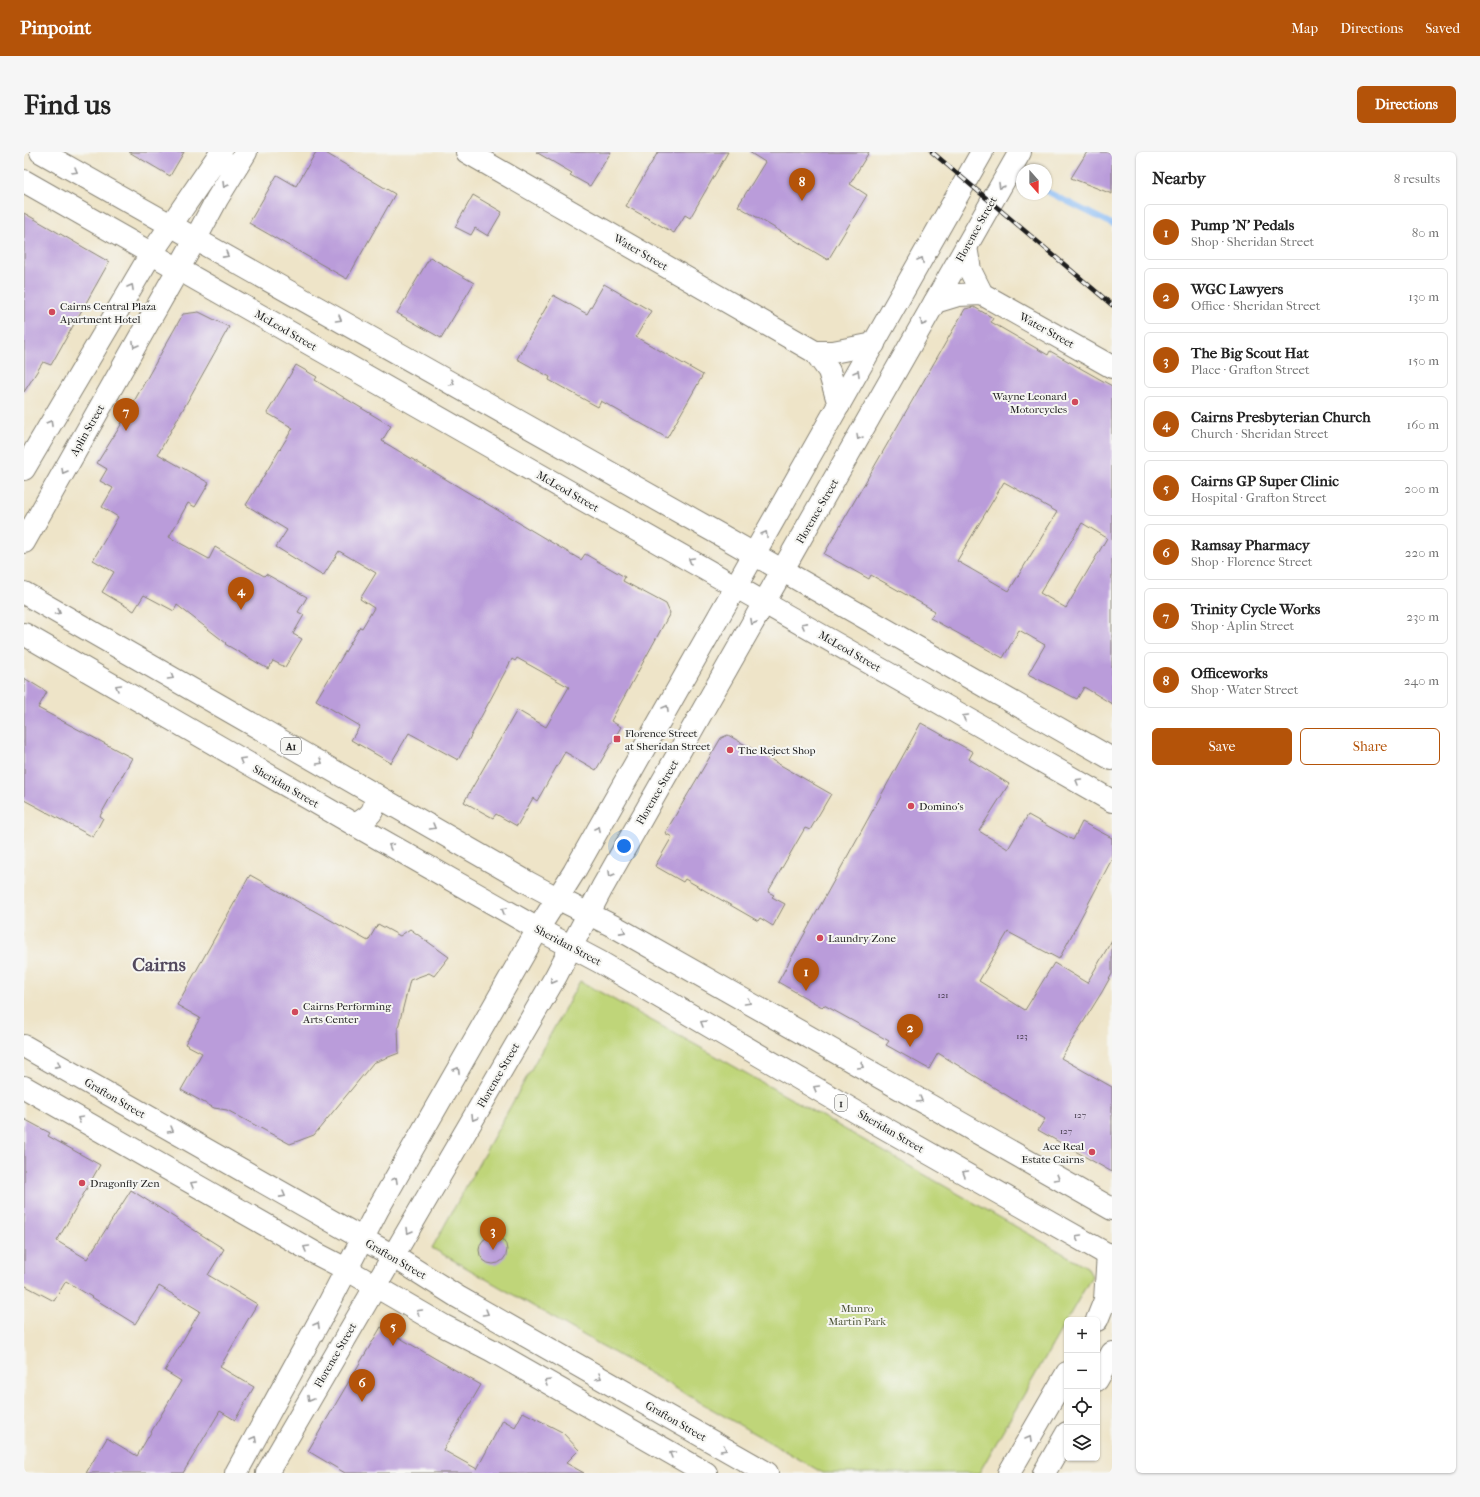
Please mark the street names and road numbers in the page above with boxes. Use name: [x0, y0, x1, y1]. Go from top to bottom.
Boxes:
street label: Florence Street: [953, 194, 1000, 264]
street label: Water Street: [610, 231, 670, 273]
street label: McLeod Street: [252, 307, 319, 354]
street label: Water Street: [1016, 310, 1076, 351]
street label: Aplin Street: [67, 402, 107, 459]
street label: McLeod Street: [534, 468, 601, 515]
street label: Florence Street: [794, 477, 841, 546]
street label: McLeod Street: [816, 628, 883, 675]
road number: A1: [281, 738, 301, 754]
street label: Florence Street: [634, 758, 681, 827]
street label: Sheridan Street: [250, 762, 321, 811]
street label: Sheridan Street: [532, 922, 604, 969]
street label: Florence Street: [475, 1041, 522, 1110]
street label: Grafton Street: [82, 1076, 148, 1121]
road number: 1: [835, 1095, 847, 1111]
street label: Sheridan Street: [855, 1107, 926, 1156]
street label: Grafton Street: [363, 1237, 429, 1282]
street label: Florence Street: [312, 1321, 359, 1390]
street label: Grafton Street: [643, 1399, 709, 1444]

